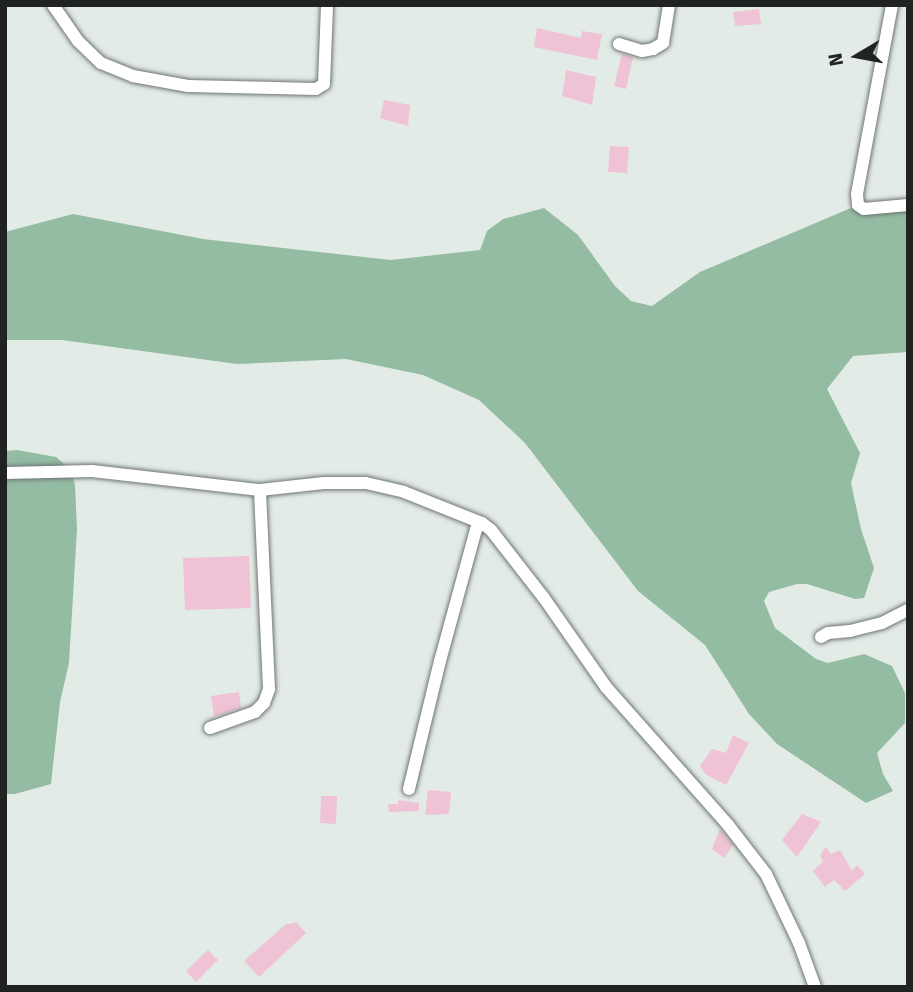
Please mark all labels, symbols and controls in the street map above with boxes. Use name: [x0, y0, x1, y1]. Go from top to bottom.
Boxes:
north arrow: [822, 21, 892, 91]
text: N: [823, 52, 848, 68]

